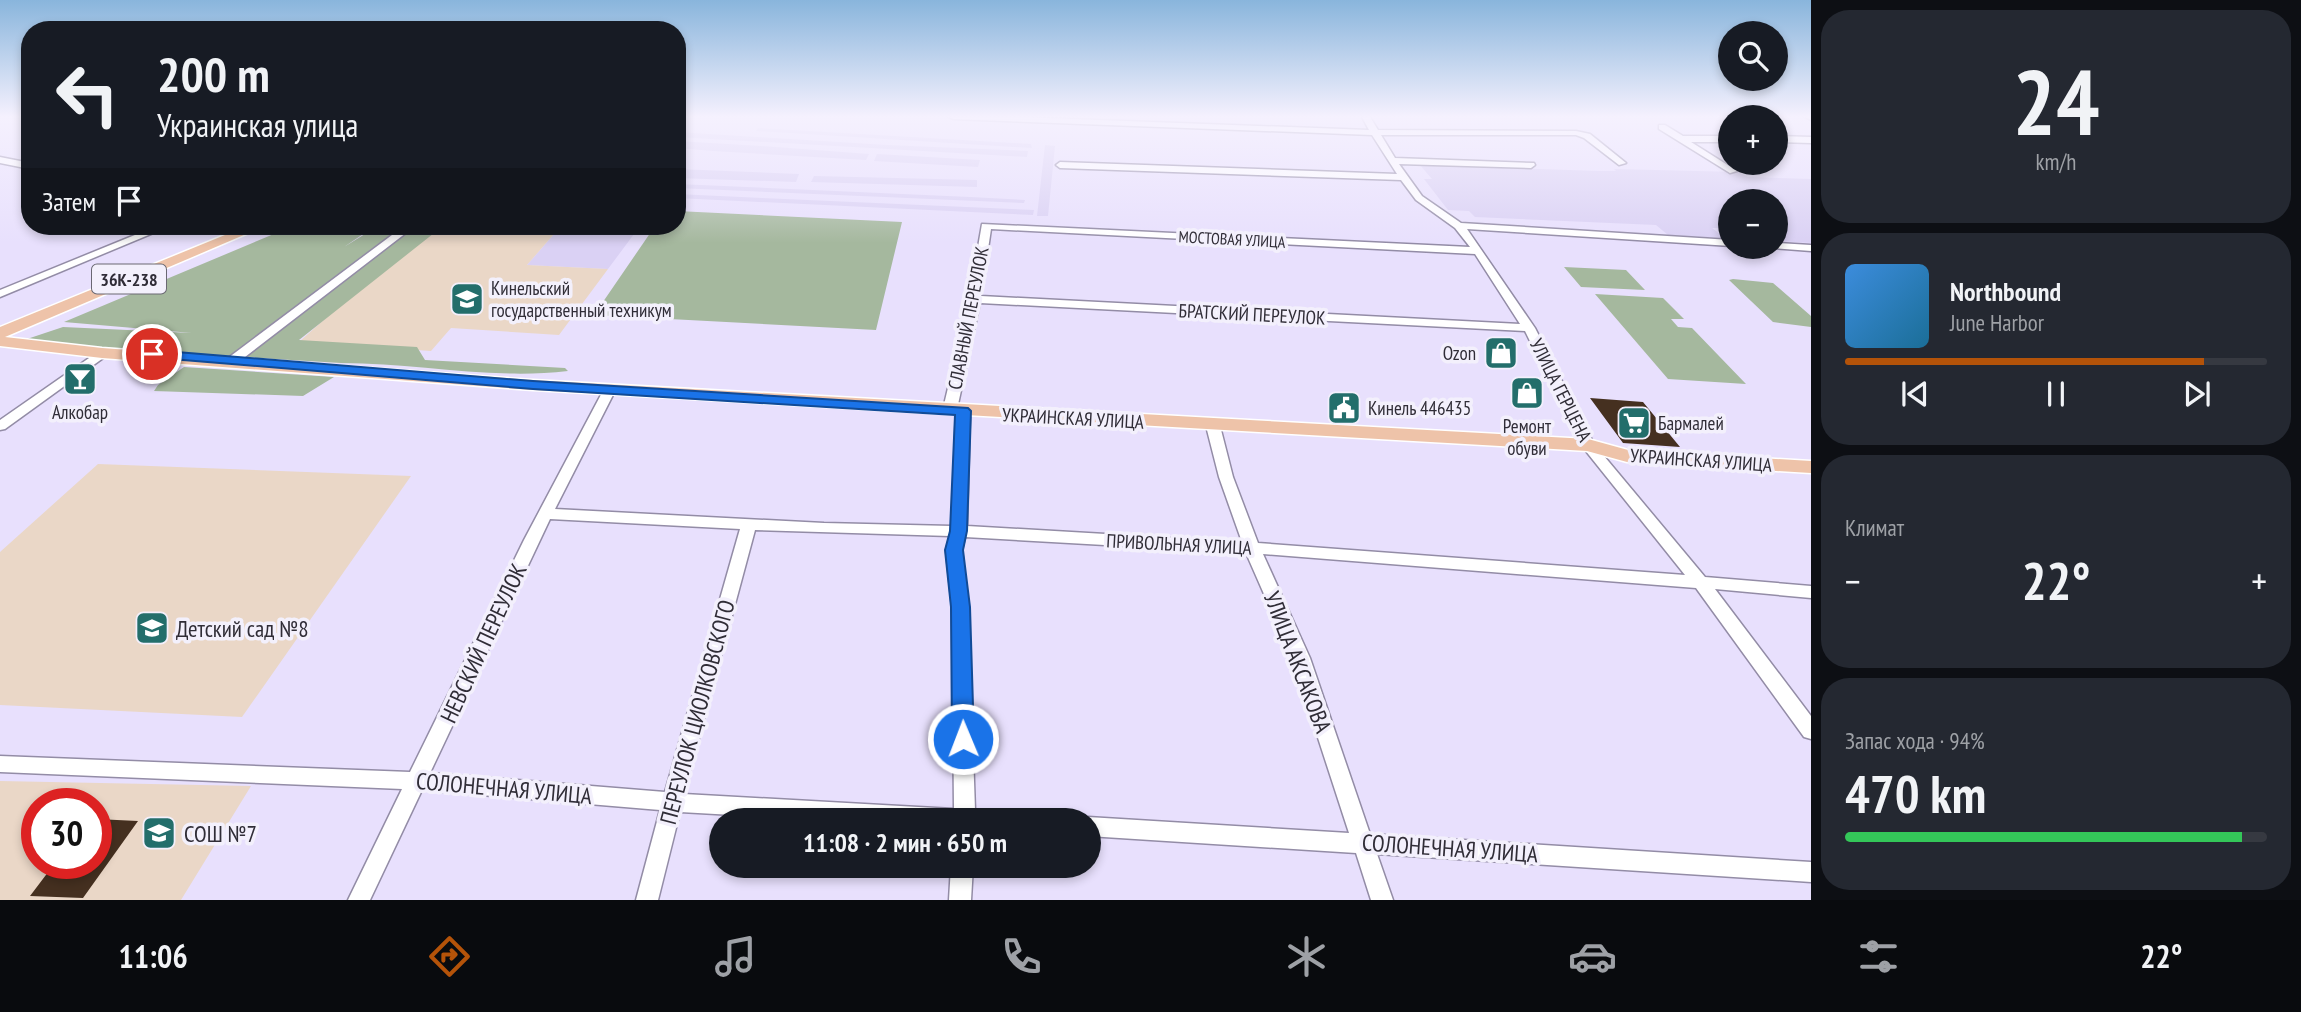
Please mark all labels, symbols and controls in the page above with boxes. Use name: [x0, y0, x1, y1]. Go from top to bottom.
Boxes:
map controls: [1718, 21, 1788, 259]
button: search: [1718, 21, 1788, 91]
text: 200 m: [157, 42, 270, 106]
text: 24: [2013, 42, 2100, 160]
icon: left: [42, 49, 133, 140]
text: Украинская улица: [157, 104, 358, 146]
button: +: [1718, 105, 1788, 175]
text: km/h: [2036, 147, 2076, 176]
icon: arrive: [110, 182, 148, 220]
text: Затем: [42, 185, 96, 218]
button: −: [1718, 189, 1788, 259]
street label: МОСТОВАЯ УЛИЦА: [1178, 226, 1286, 252]
street label: СЛАВНЫЙ ПЕРЕУЛОК: [942, 244, 994, 392]
road number: 36К-238: [92, 264, 166, 293]
text: Northbound: [1950, 275, 2061, 308]
place label: Кинельский государственный техникум: [491, 276, 672, 322]
school or university icon: Кинельский государственный техникум: [448, 280, 486, 318]
street label: БРАТСКИЙ ПЕРЕУЛОК: [1178, 298, 1326, 330]
text: June Harbor: [1950, 308, 2044, 337]
pin: [122, 324, 182, 384]
shop icon: Ozon: [1482, 334, 1520, 372]
street label: УЛИЦА ГЕРЦЕНА: [1525, 334, 1597, 446]
icon: arrive: [133, 335, 171, 373]
place label: Ozon: [1443, 341, 1476, 365]
bar icon: Алкобар: [61, 360, 99, 398]
shop icon: Ремонт обуви: [1508, 374, 1546, 412]
icon: previous: [1896, 375, 1934, 413]
icon: pause: [2037, 375, 2075, 413]
icon: next: [2178, 375, 2216, 413]
public building icon: Кинель 446435: [1325, 389, 1363, 427]
place label: Кинель 446435: [1368, 396, 1471, 420]
place label: Алкобар: [52, 400, 108, 424]
street label: УКРАИНСКАЯ УЛИЦА: [1001, 402, 1145, 434]
supermarket icon: Бармалей: [1615, 404, 1653, 442]
place label: Бармалей: [1658, 411, 1724, 435]
place label: Ремонт обуви: [1503, 414, 1552, 460]
street label: УКРАИНСКАЯ УЛИЦА: [1629, 443, 1773, 477]
text: Климат: [1845, 513, 1904, 542]
street label: ПРИВОЛЬНАЯ УЛИЦА: [1106, 528, 1252, 560]
text: 22°: [2022, 547, 2090, 614]
text: −: [1845, 556, 1861, 605]
text: +: [2251, 556, 2267, 605]
street label: НЕВСКИЙ ПЕРЕУЛОК: [433, 559, 533, 727]
street label: УЛИЦА АКСАКОВА: [1258, 587, 1338, 737]
street label: ПЕРЕУЛОК ЦИОЛКОВСКОГО: [653, 597, 741, 827]
school or university icon: Детский сад №8: [133, 609, 171, 647]
place label: Детский сад №8: [176, 614, 309, 643]
position arrow: [926, 702, 1000, 776]
text: Запас хода · 94%: [1845, 726, 1985, 755]
text: 470 km: [1845, 760, 1986, 827]
street label: СОЛОНЕЧНАЯ УЛИЦА: [415, 766, 593, 810]
speed limit sign: 30: [21, 788, 112, 879]
school or university icon: СОШ №7: [140, 814, 178, 852]
place label: СОШ №7: [184, 819, 257, 848]
text: 11:08 · 2 мин · 650 m: [803, 826, 1007, 859]
street label: СОЛОНЕЧНАЯ УЛИЦА: [1361, 827, 1539, 869]
icon: directions: [425, 932, 474, 981]
icon: music: [711, 932, 760, 981]
icon: phone: [997, 932, 1046, 981]
icon: climate: [1282, 932, 1331, 981]
icon: car: [1568, 932, 1617, 981]
icon: filters: [1854, 932, 1903, 981]
text: 11:06: [118, 935, 188, 977]
text: 22°: [2140, 935, 2183, 977]

